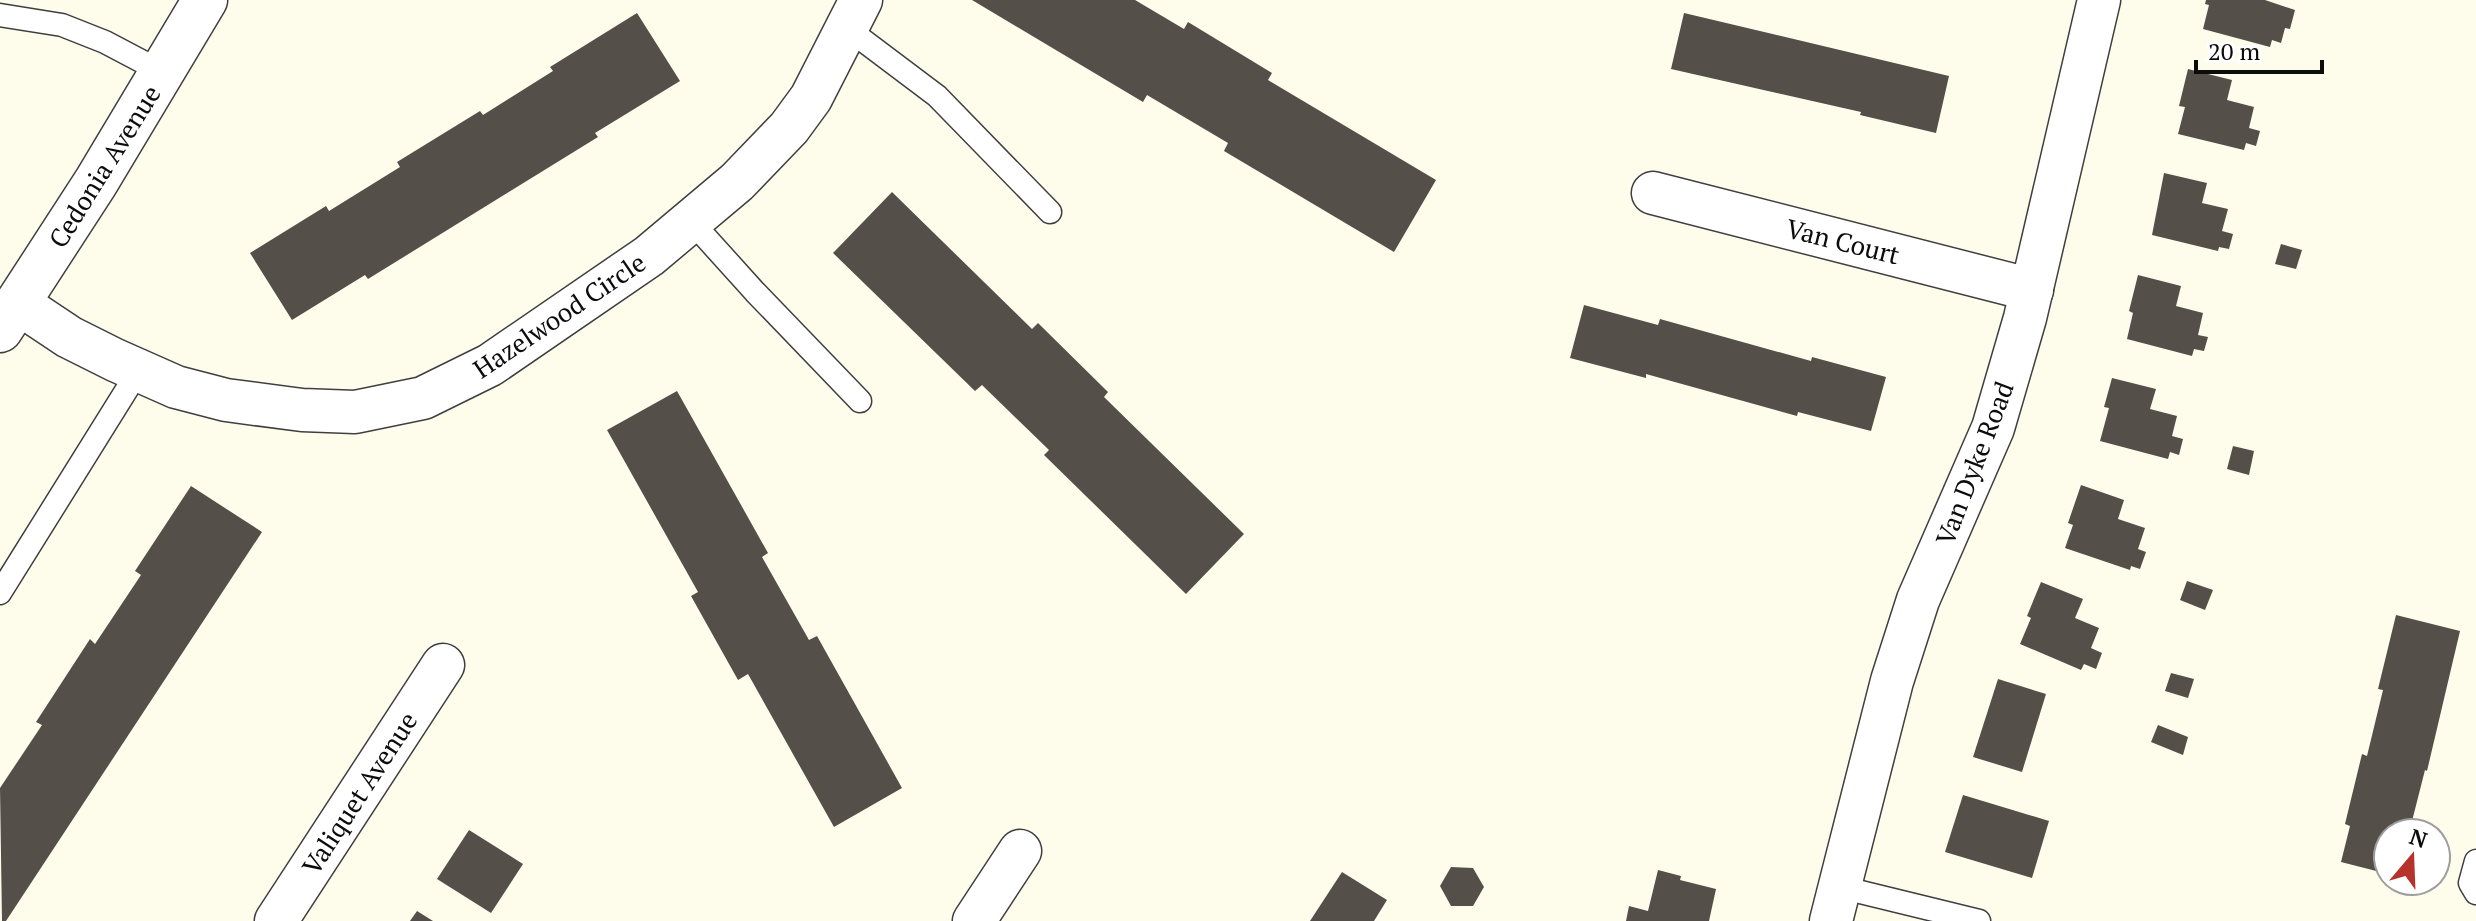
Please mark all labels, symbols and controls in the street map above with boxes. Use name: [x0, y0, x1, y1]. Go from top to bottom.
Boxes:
scale bar: [2196, 24, 2322, 74]
text: 20 m: [2208, 35, 2260, 67]
street label: Cedonia Avenue: [40, 78, 168, 254]
street label: Van Court: [1783, 211, 1904, 272]
street label: Hazelwood Circle: [466, 245, 652, 385]
street label: Van Dyke Road: [1927, 376, 2021, 550]
street label: Valiquet Avenue: [294, 705, 424, 881]
north arrow: [2372, 817, 2452, 897]
text: N: [2406, 821, 2432, 854]

